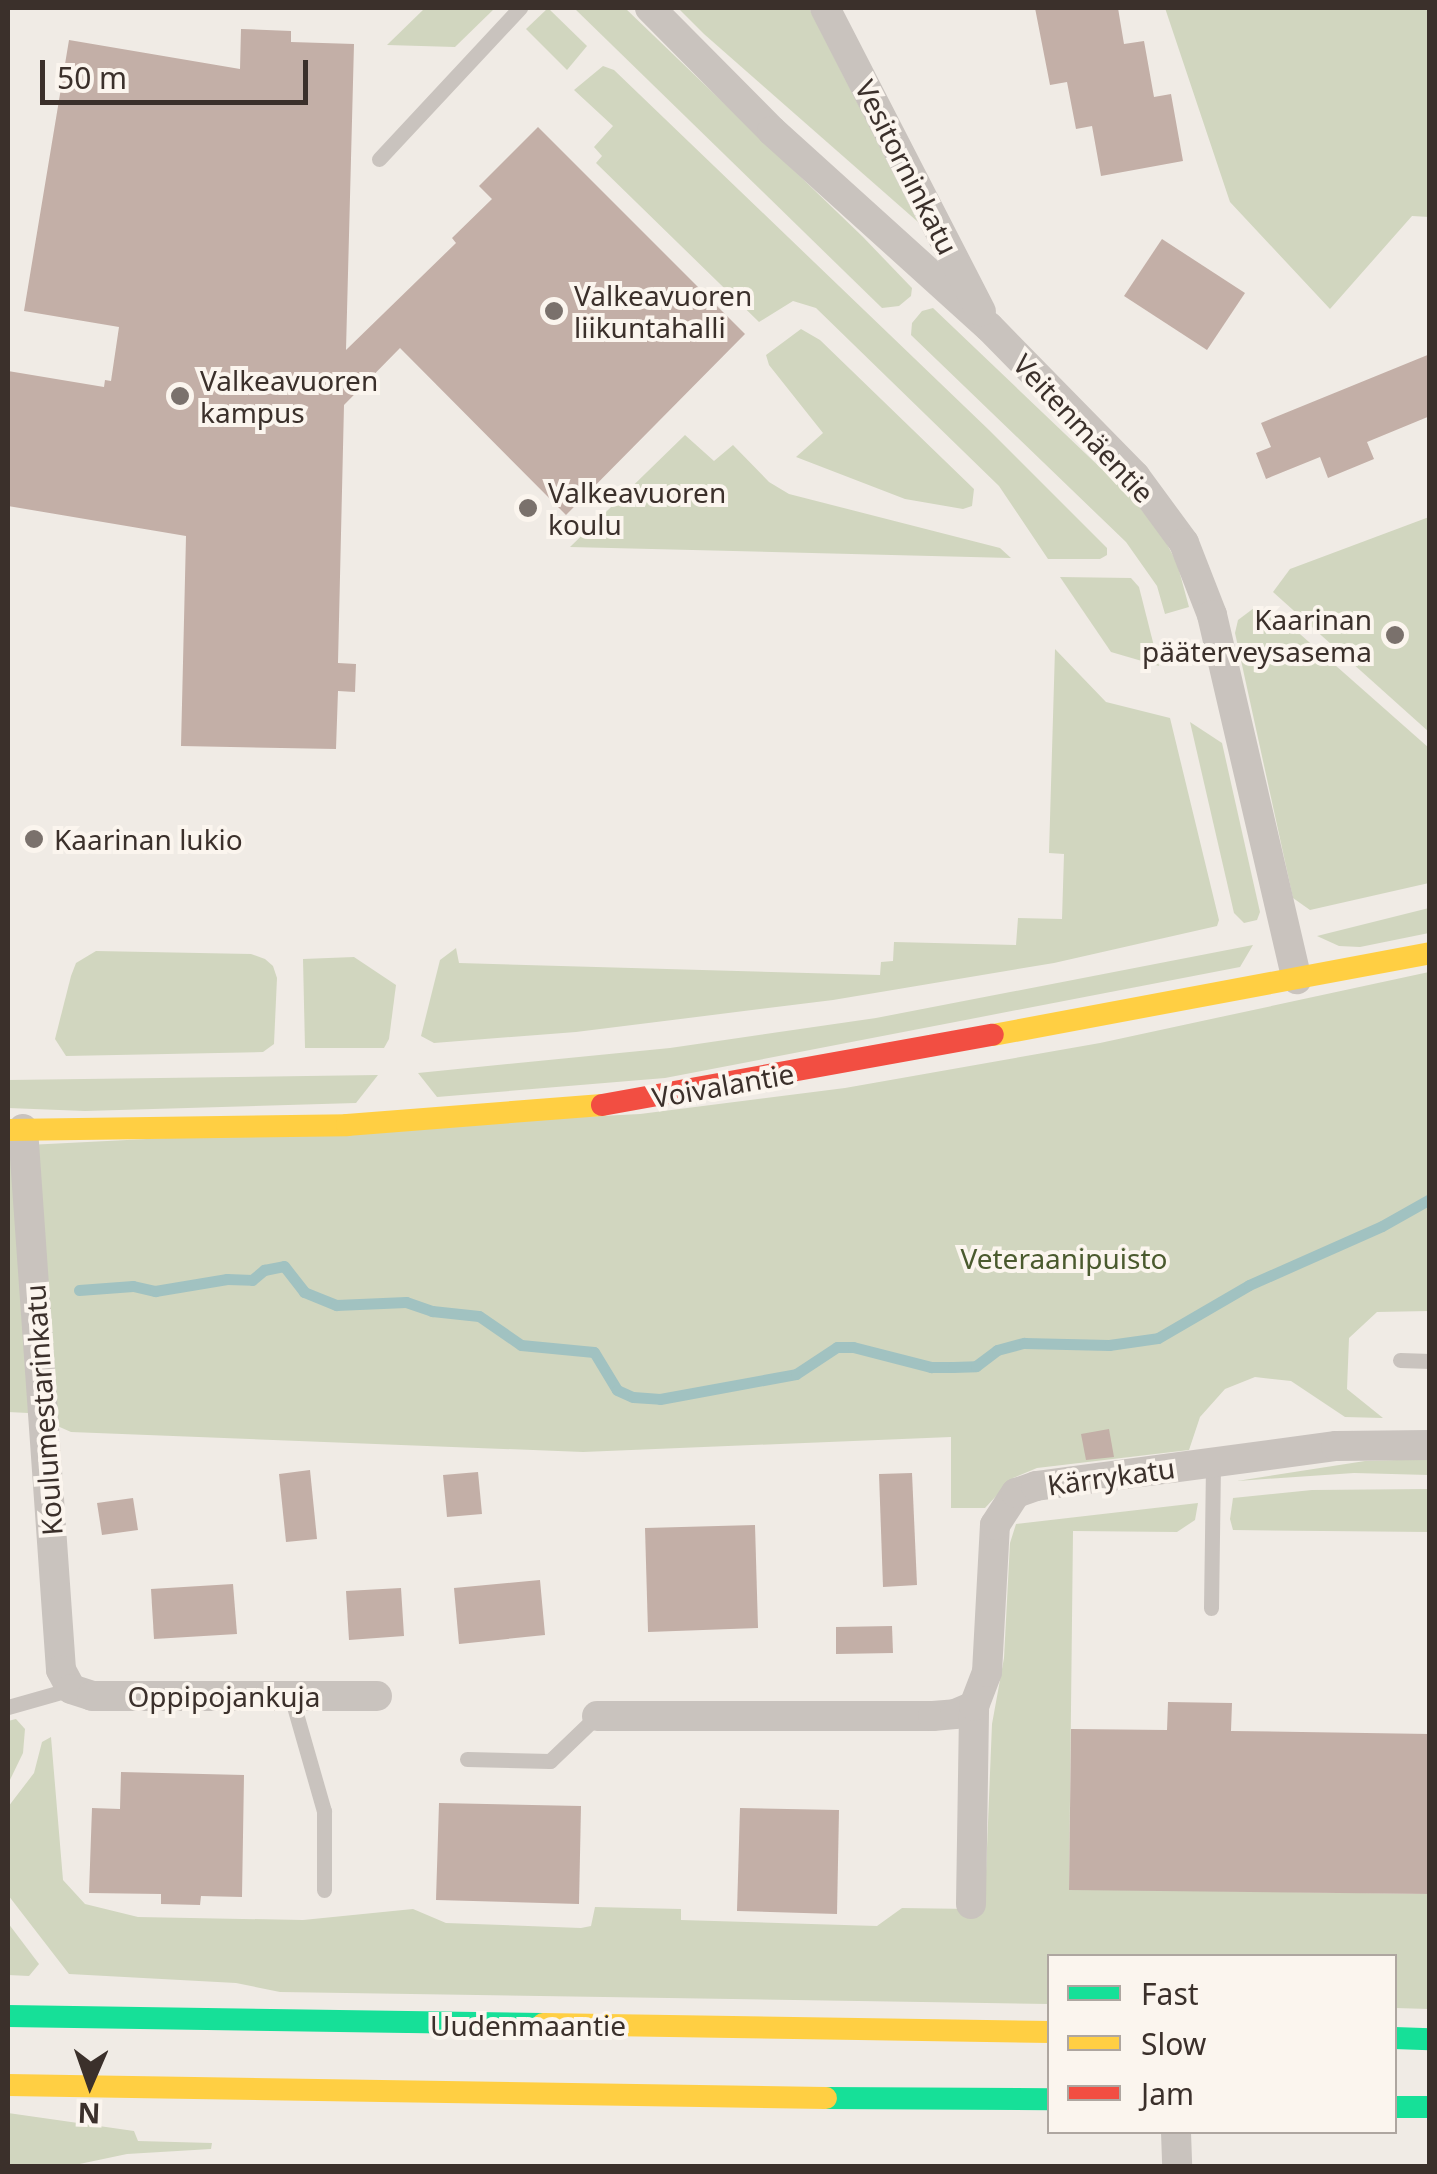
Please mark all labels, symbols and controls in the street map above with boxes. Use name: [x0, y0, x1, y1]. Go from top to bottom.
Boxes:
scale bar: [45, 40, 312, 102]
text: 50 m: [57, 57, 127, 98]
street label: Vesitorninkatu: [849, 74, 965, 260]
place label: Valkeavuoren liikuntahalli: [574, 278, 752, 344]
marker: Valkeavuoren liikuntahalli: [543, 300, 565, 322]
street label: Veitenmäentie: [1007, 347, 1161, 509]
place label: Valkeavuoren kampus: [200, 363, 378, 429]
marker: Valkeavuoren kampus: [169, 385, 191, 407]
place label: Valkeavuoren koulu: [548, 475, 726, 541]
marker: Valkeavuoren koulu: [517, 497, 539, 519]
place label: Kaarinan pääterveysasema: [1142, 602, 1372, 668]
marker: Kaarinan pääterveysasema: [1382, 622, 1408, 648]
place label: Kaarinan lukio: [54, 822, 243, 856]
marker: Kaarinan lukio: [23, 828, 45, 850]
street label: Voivalantie: [649, 1056, 797, 1114]
park label: Veteraanipuisto: [960, 1241, 1168, 1275]
street label: Koulumestarinkatu: [17, 1283, 69, 1537]
street label: Kärrykatu: [1045, 1450, 1177, 1502]
street label: Oppipojankuja: [127, 1679, 321, 1713]
legend: [1047, 1954, 1397, 2134]
text: Fast: [1141, 1973, 1199, 2014]
street label: Uudenmaantie: [430, 2008, 626, 2042]
text: Slow: [1141, 2023, 1206, 2064]
north arrow: [40, 2034, 140, 2134]
text: Jam: [1141, 2073, 1194, 2114]
text: N: [77, 2095, 101, 2133]

